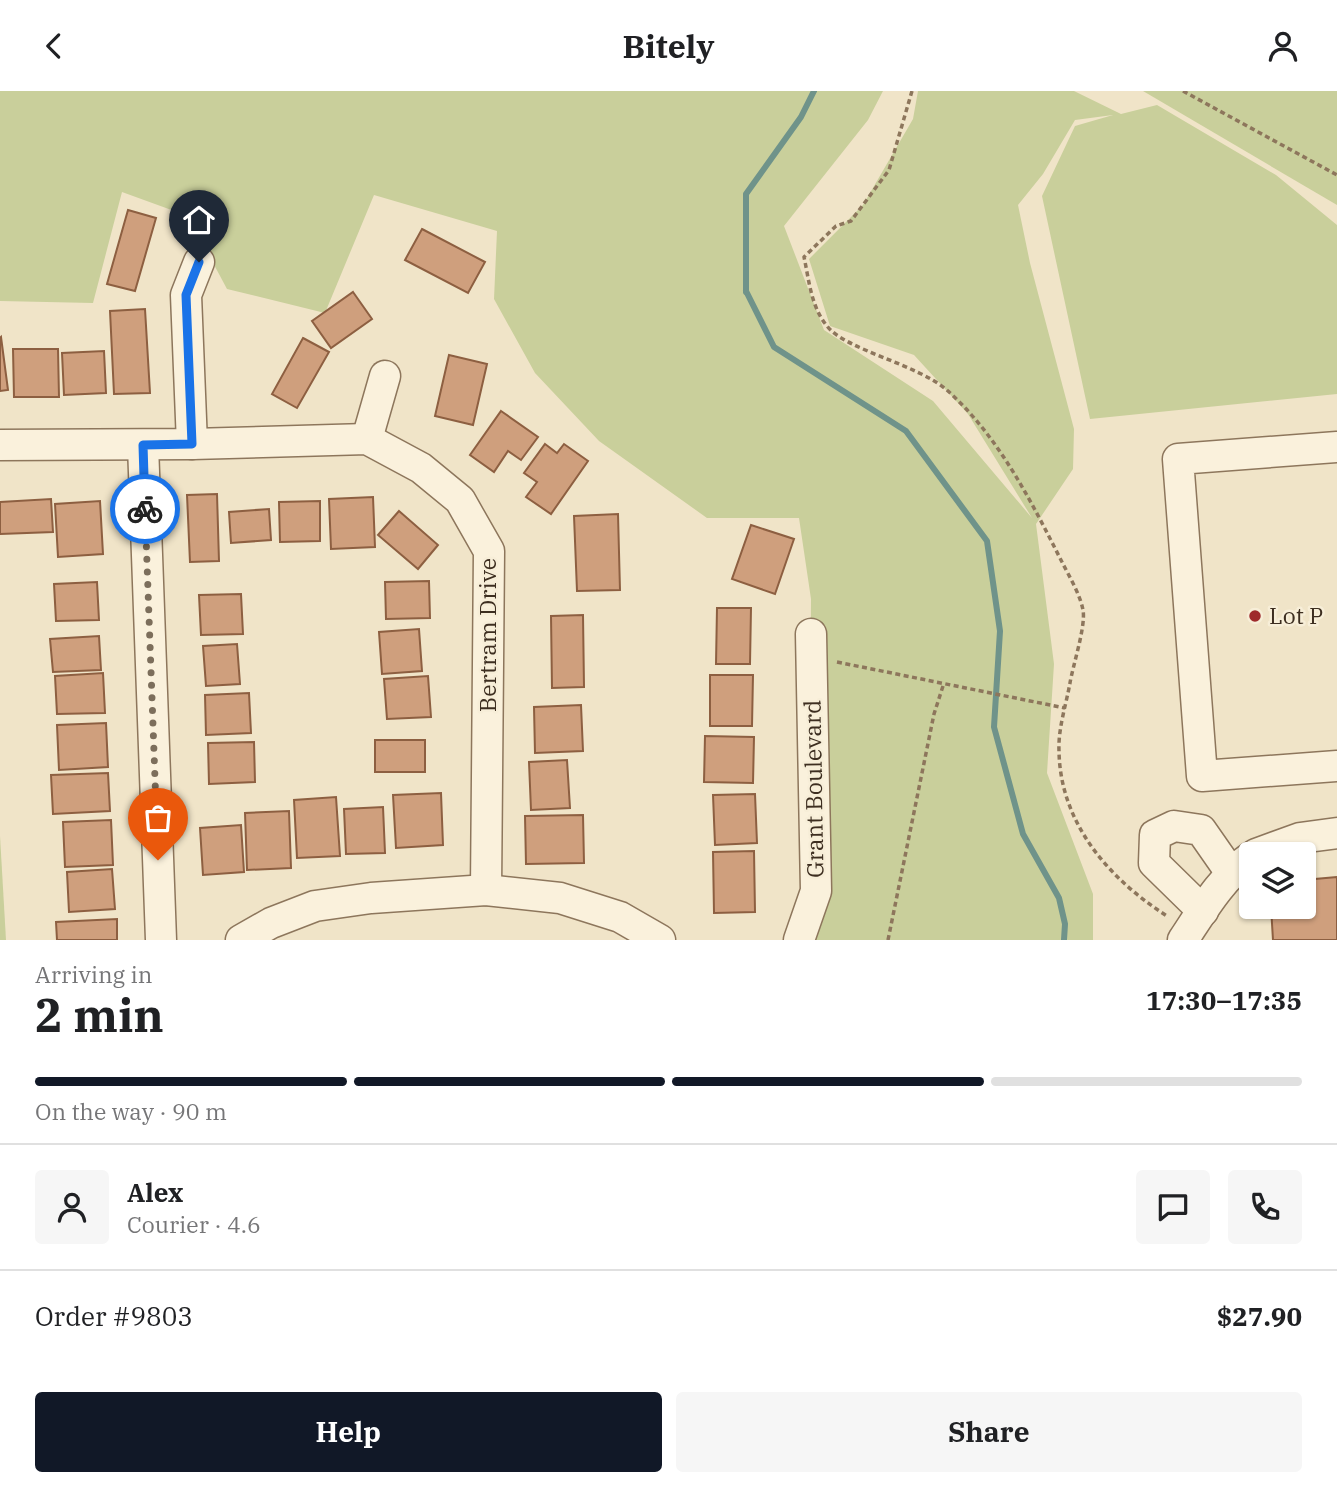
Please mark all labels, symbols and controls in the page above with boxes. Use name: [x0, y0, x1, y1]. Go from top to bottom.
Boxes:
text: Bitely: [622, 25, 715, 67]
icon: back: [35, 27, 73, 65]
icon: person: [1264, 27, 1302, 65]
pin: [169, 190, 229, 262]
icon: home: [180, 201, 218, 239]
courier: [110, 474, 180, 544]
icon: bike: [126, 490, 164, 528]
street label: Bertram Drive: [472, 558, 502, 712]
place label: Lot P: [1269, 600, 1323, 630]
marker: Lot P: [1247, 608, 1263, 624]
street label: Grant Boulevard: [796, 700, 830, 878]
pin: [128, 788, 188, 860]
icon: bag: [139, 799, 177, 837]
map controls: [1239, 842, 1316, 919]
button: layers: [1239, 842, 1316, 919]
text: Arriving in: [35, 959, 152, 989]
text: 17:30–17:35: [1146, 983, 1302, 1017]
text: 2 min: [35, 985, 164, 1045]
text: On the way · 90 m: [35, 1096, 227, 1126]
button: person: [35, 1170, 109, 1244]
button: chat: [1136, 1170, 1210, 1244]
button: phone: [1228, 1170, 1302, 1244]
text: Alex: [127, 1175, 183, 1209]
text: Courier · 4.6: [127, 1209, 261, 1239]
text: Order #9803: [35, 1299, 193, 1333]
text: $27.90: [1217, 1299, 1302, 1333]
button: Help: [35, 1392, 662, 1472]
button: Share: [676, 1392, 1302, 1472]

